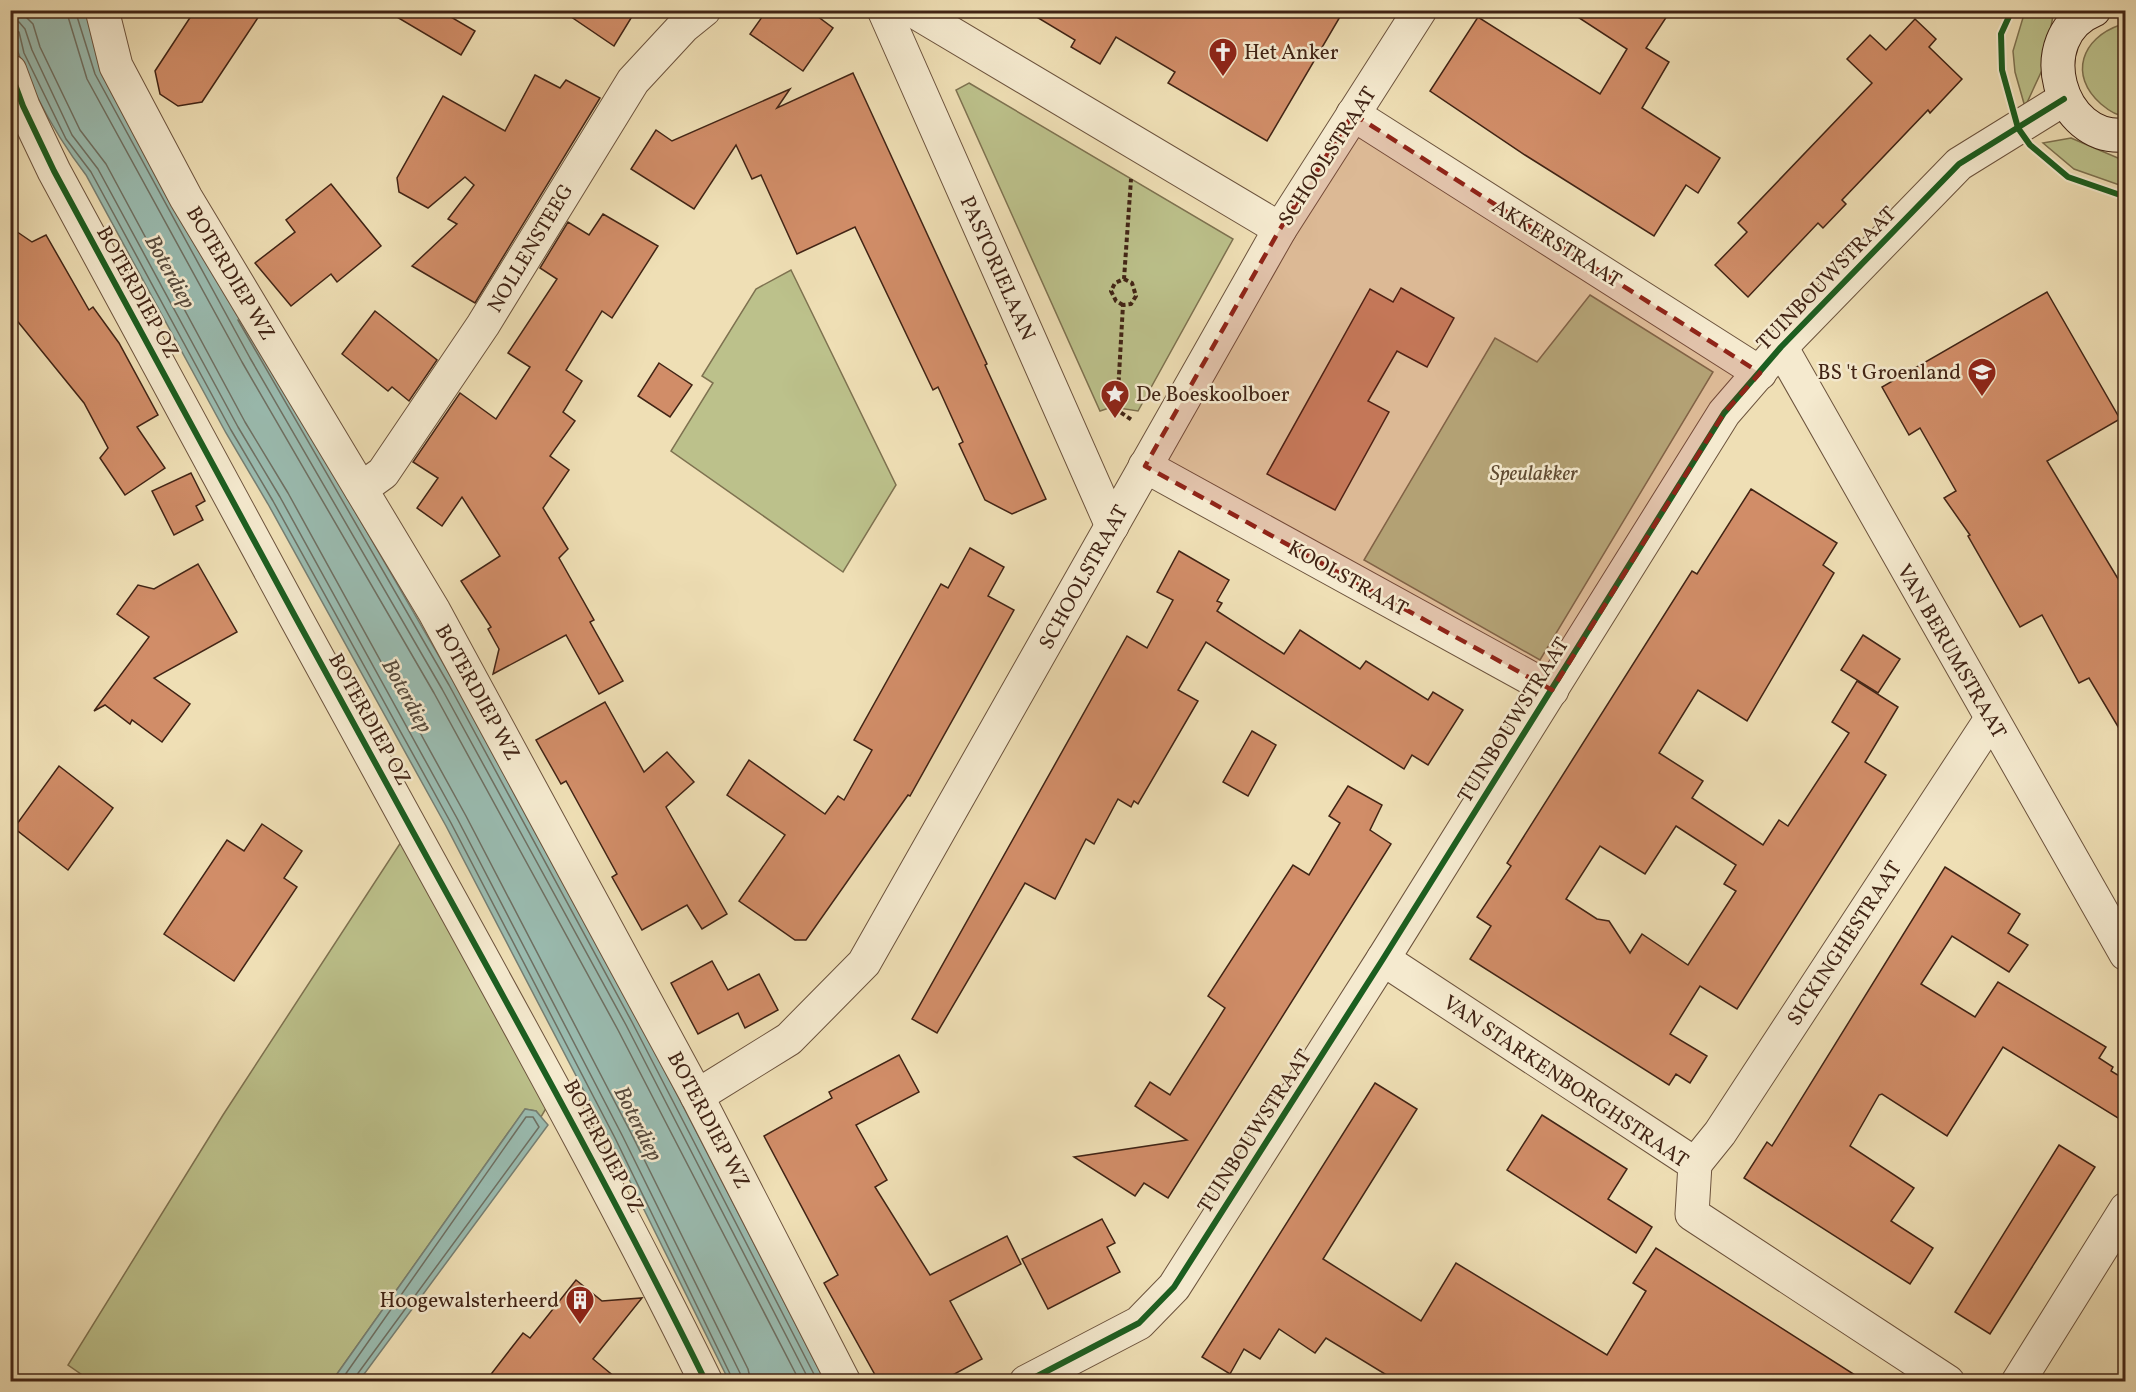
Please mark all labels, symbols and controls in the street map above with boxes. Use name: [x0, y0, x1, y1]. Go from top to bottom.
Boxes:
church icon: Het Anker: [1207, 36, 1239, 78]
place label: Het Anker: [1244, 39, 1339, 68]
street label: SCHOOLSTRAAT: [1272, 81, 1384, 232]
street label: NOLLENSTEEG: [481, 179, 581, 319]
street label: PASTORIELAAN: [952, 192, 1041, 346]
street label: AKKERSTRAAT: [1486, 193, 1626, 296]
street label: BOTERDIEP WZ: [178, 201, 281, 346]
street label: TUINBOUWSTRAAT: [1751, 201, 1903, 357]
street label: BOTERDIEP OZ: [88, 221, 185, 364]
water label: Boterdiep: [136, 230, 202, 315]
school or university icon: BS 't Groenland: [1966, 356, 1998, 398]
place label: BS 't Groenland: [1817, 359, 1961, 388]
place icon: De Boeskoolboer: [1099, 378, 1131, 420]
place label: De Boeskoolboer: [1136, 381, 1290, 410]
park label: Speulakker: [1490, 460, 1578, 489]
street label: SCHOOLSTRAAT: [1033, 500, 1136, 655]
street label: KOOLSTRAAT: [1282, 534, 1413, 624]
street label: VAN BERUMSTRAAT: [1889, 559, 2013, 744]
street label: BOTERDIEP WZ: [427, 619, 526, 766]
street label: TUINBOUWSTRAAT: [1452, 633, 1577, 809]
street label: BOTERDIEP OZ: [320, 648, 417, 791]
water label: Boterdiep: [373, 654, 439, 739]
street label: SICKINGHESTRAAT: [1781, 856, 1909, 1032]
street label: VAN STARKENBORGHSTRAAT: [1437, 989, 1694, 1175]
street label: TUINBOUWSTRAAT: [1191, 1044, 1319, 1219]
street label: BOTERDIEP WZ: [659, 1047, 756, 1195]
street label: BOTERDIEP OZ: [555, 1075, 650, 1219]
water label: Boterdiep: [605, 1081, 669, 1167]
building icon: Hoogewalsterheerd: [564, 1284, 596, 1326]
place label: Hoogewalsterheerd: [379, 1287, 559, 1316]

